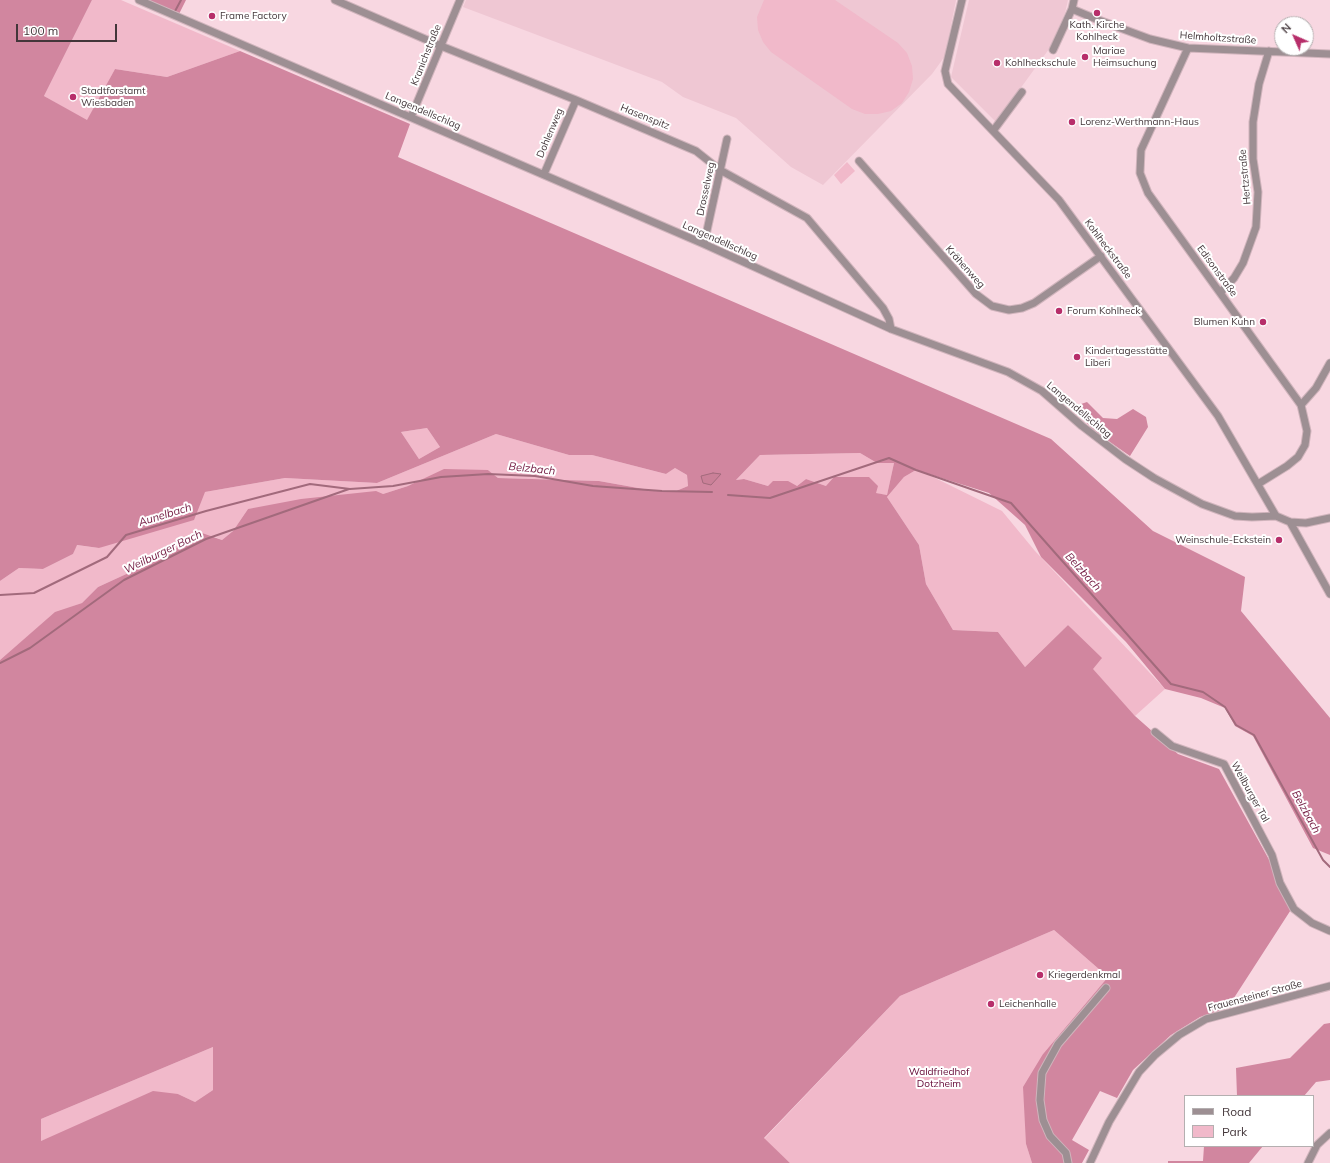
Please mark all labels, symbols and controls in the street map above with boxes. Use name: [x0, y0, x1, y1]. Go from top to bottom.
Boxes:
marker: Kath. Kirche Kohlheck: [1092, 8, 1102, 18]
place label: Frame Factory: [220, 10, 287, 22]
marker: Frame Factory: [207, 11, 217, 21]
scale bar: [18, 16, 119, 42]
north arrow: [1274, 16, 1314, 56]
place label: Kath. Kirche Kohlheck: [1069, 19, 1125, 42]
text: N: [1278, 20, 1294, 36]
text: 100 m: [23, 23, 58, 38]
street label: Kranichstraße: [408, 23, 444, 87]
street label: Helmholtzstraße: [1179, 29, 1257, 47]
place label: Mariae Heimsuchung: [1093, 45, 1156, 68]
marker: Mariae Heimsuchung: [1080, 52, 1090, 62]
place label: Kohlheckschule: [1005, 57, 1076, 69]
marker: Kohlheckschule: [992, 58, 1002, 68]
place label: Stadtforstamt Wiesbaden: [81, 85, 145, 108]
street label: Langendellschlag: [383, 90, 463, 132]
marker: Stadtforstamt Wiesbaden: [68, 92, 78, 102]
street label: Hasenspitz: [619, 102, 671, 132]
street label: Dohlenweg: [534, 106, 566, 160]
place label: Lorenz-Werthmann-Haus: [1080, 116, 1199, 128]
marker: Lorenz-Werthmann-Haus: [1067, 117, 1077, 127]
street label: Hertzstraße: [1237, 149, 1253, 205]
street label: Drosselweg: [694, 161, 718, 217]
street label: Kohlheckstraße: [1082, 217, 1134, 281]
street label: Langendellschlag: [681, 219, 759, 263]
street label: Krähenweg: [943, 243, 987, 291]
street label: Edisonstraße: [1194, 243, 1240, 299]
place label: Forum Kohlheck: [1067, 305, 1141, 317]
marker: Forum Kohlheck: [1054, 306, 1064, 316]
place label: Blumen Kuhn: [1194, 316, 1255, 328]
marker: Blumen Kuhn: [1258, 317, 1268, 327]
place label: Kindertagesstätte Liberi: [1085, 345, 1168, 368]
marker: Kindertagesstätte Liberi: [1072, 352, 1082, 362]
street label: Langendellschlag: [1044, 379, 1114, 441]
water label: Belzbach: [508, 460, 556, 478]
water label: Aunelbach: [137, 501, 193, 529]
water label: Weilburger Bach: [122, 527, 204, 577]
place label: Weinschule-Eckstein: [1175, 534, 1271, 546]
marker: Weinschule-Eckstein: [1274, 535, 1284, 545]
water label: Belzbach: [1062, 550, 1104, 594]
street label: Weilburger Tal: [1228, 760, 1272, 824]
water label: Belzbach: [1289, 788, 1323, 836]
place label: Kriegerdenkmal: [1048, 969, 1120, 981]
marker: Kriegerdenkmal: [1035, 970, 1045, 980]
street label: Frauensteiner Straße: [1207, 978, 1303, 1014]
place label: Leichenhalle: [999, 998, 1056, 1010]
marker: Leichenhalle: [986, 999, 996, 1009]
park label: Waldfriedhof Dotzheim: [909, 1066, 969, 1090]
legend: [1184, 1095, 1314, 1147]
text: Road: [1222, 1104, 1251, 1119]
text: Park: [1222, 1124, 1247, 1139]

